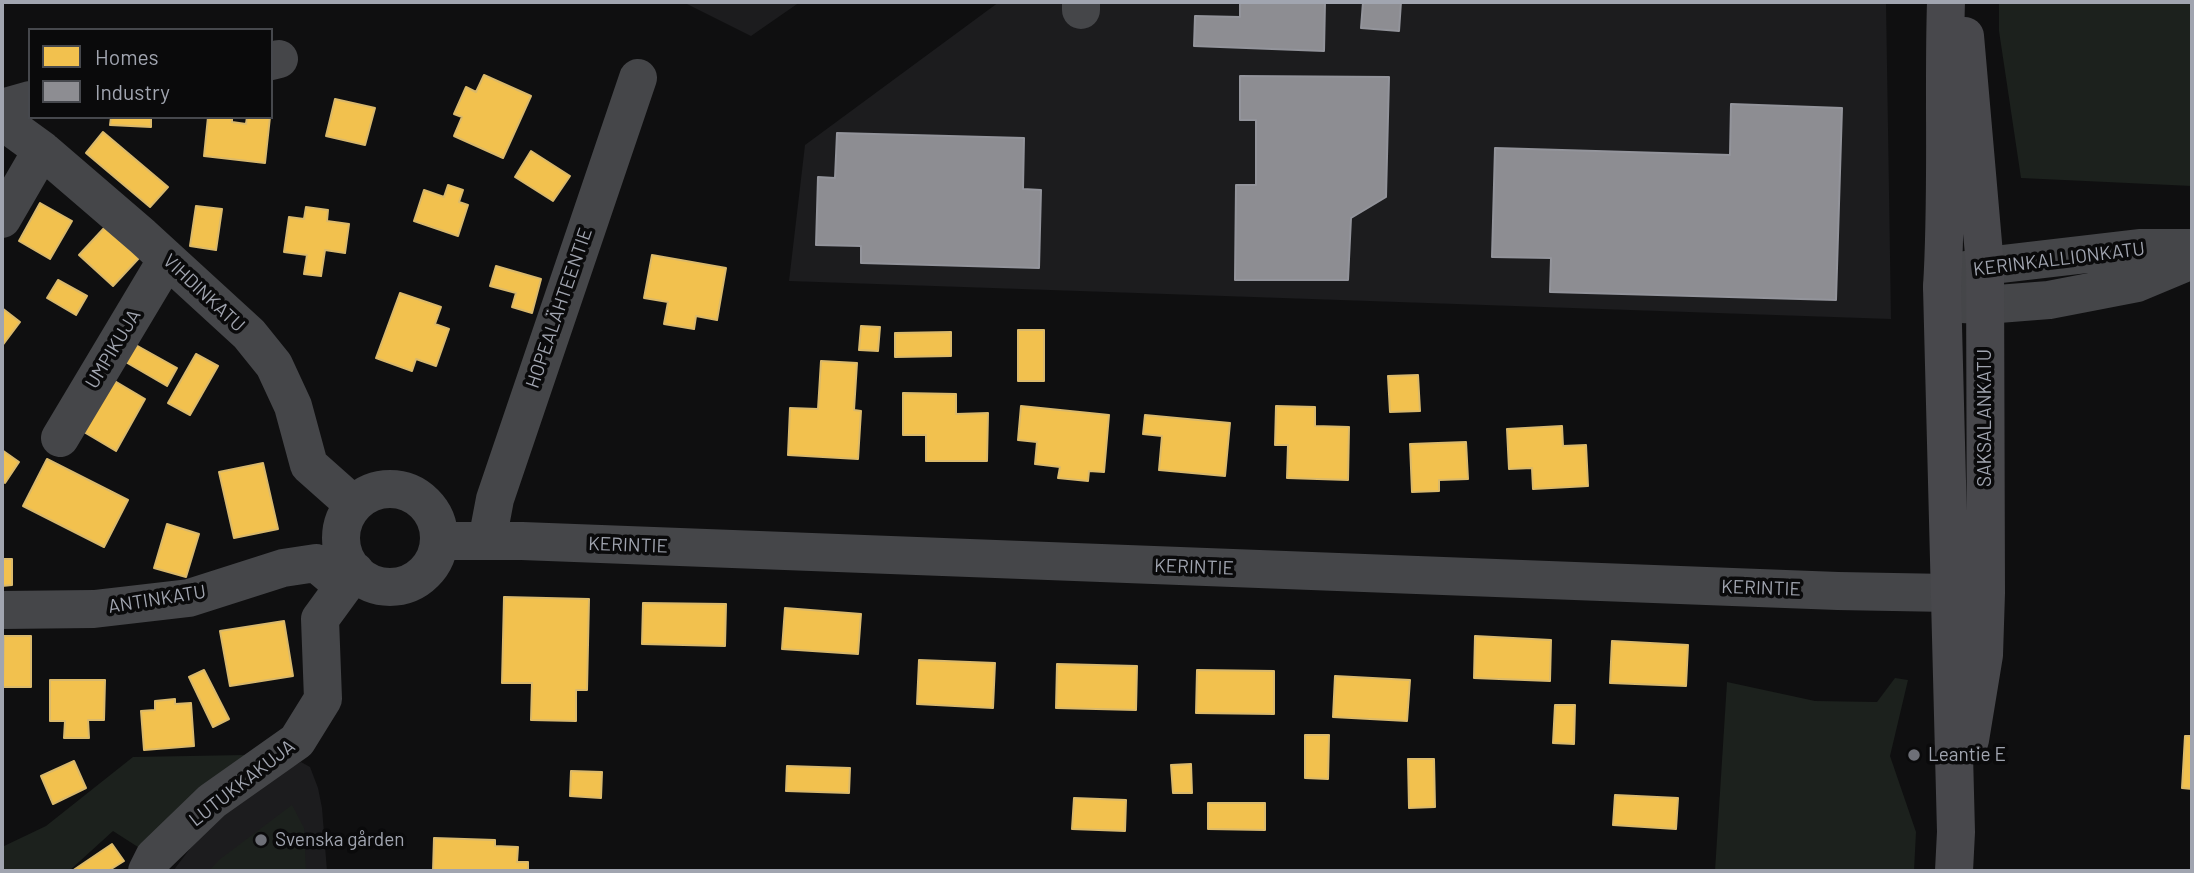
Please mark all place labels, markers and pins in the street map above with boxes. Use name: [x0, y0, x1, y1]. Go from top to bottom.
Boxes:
place label: Leantie E: [1928, 744, 2006, 766]
marker: Leantie E: [1906, 747, 1922, 763]
place label: Svenska gården: [275, 829, 405, 851]
marker: Svenska gården: [253, 832, 269, 848]

